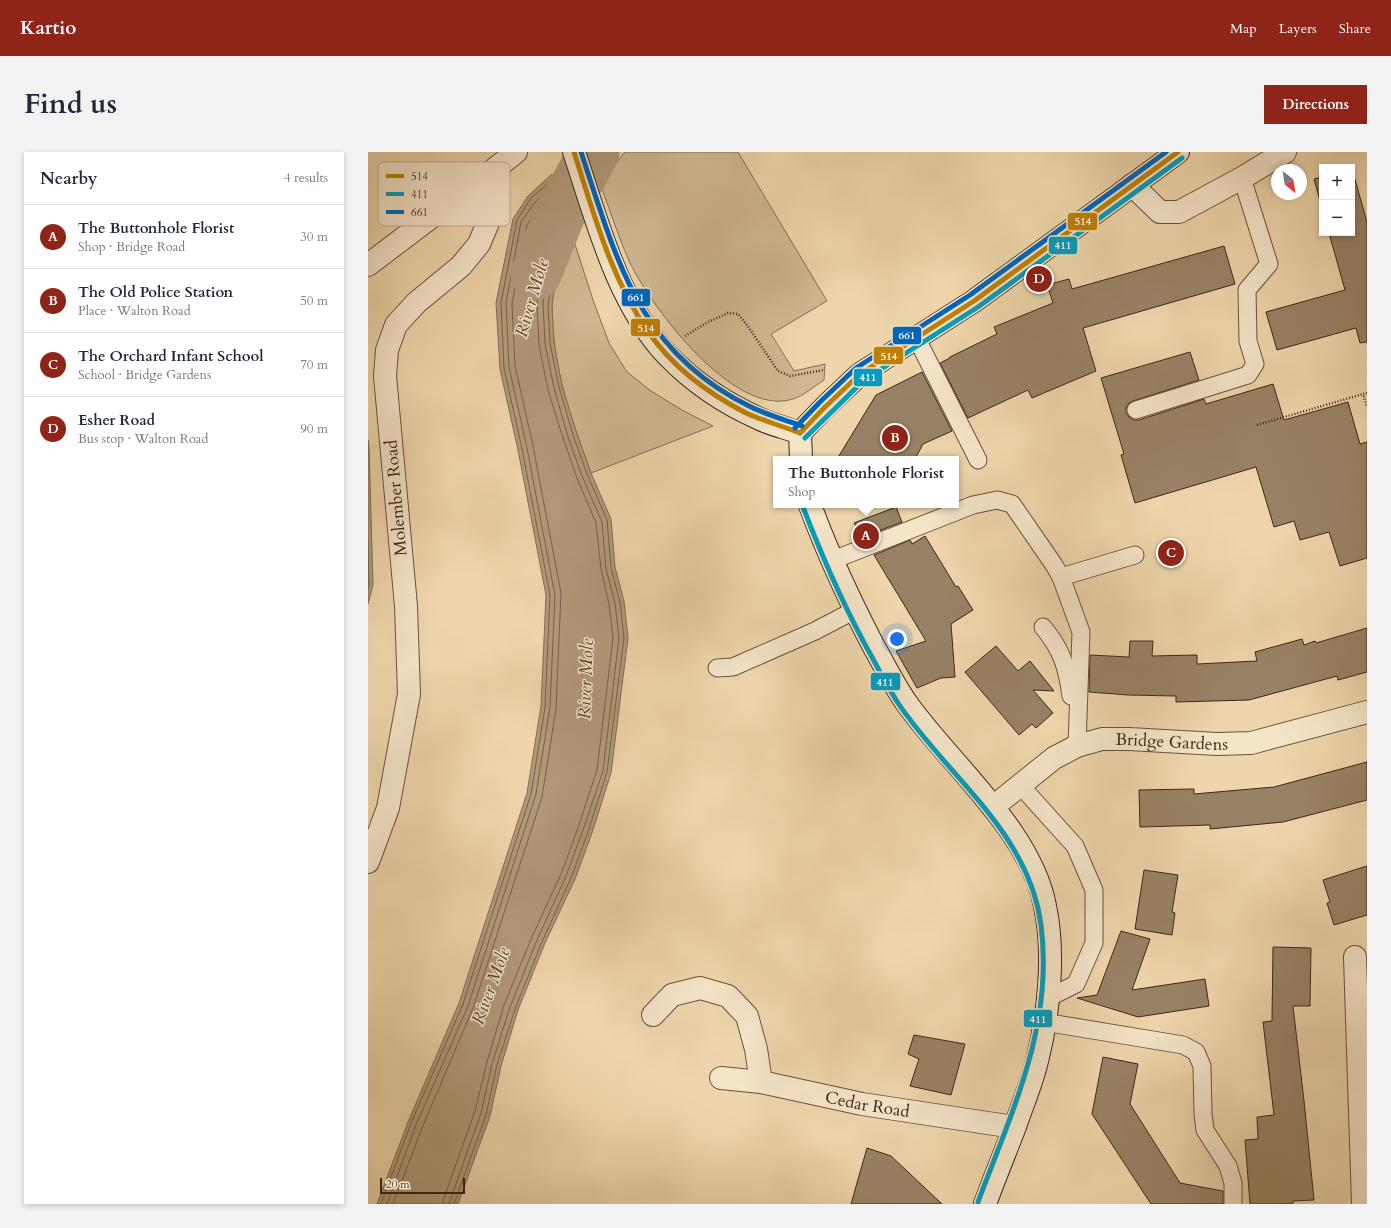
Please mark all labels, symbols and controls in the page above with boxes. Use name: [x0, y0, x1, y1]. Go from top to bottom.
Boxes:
text: Kartio: [20, 15, 76, 41]
text: Map: [1230, 19, 1257, 38]
text: Layers: [1279, 19, 1317, 38]
text: Share: [1339, 19, 1371, 38]
text: Find us: [24, 85, 117, 123]
button: Directions: [1264, 85, 1367, 124]
legend: [378, 162, 510, 226]
north arrow: [1271, 164, 1307, 200]
map controls: [1319, 164, 1355, 236]
button: +: [1319, 164, 1355, 200]
text: Nearby: [40, 167, 97, 190]
text: 4 results: [284, 169, 328, 187]
text: 514: [411, 169, 428, 184]
text: 411: [411, 187, 428, 202]
button: −: [1319, 200, 1355, 236]
text: 661: [411, 205, 428, 220]
line badge: 514: [1067, 212, 1098, 231]
text: 514: [1075, 214, 1092, 229]
text: The Buttonhole Florist: [78, 218, 234, 238]
text: A: [48, 228, 58, 246]
text: 30 m: [300, 228, 328, 246]
line badge: 411: [1048, 236, 1078, 255]
text: Shop · Bridge Road: [78, 238, 185, 256]
text: 411: [1055, 238, 1071, 253]
water label: River Mole: [509, 255, 555, 340]
pin: D: [1026, 264, 1052, 294]
text: The Old Police Station: [78, 282, 233, 302]
line badge: 661: [621, 288, 651, 307]
text: 661: [628, 290, 644, 305]
text: B: [48, 292, 58, 310]
text: 50 m: [300, 292, 328, 310]
text: Place · Walton Road: [78, 302, 191, 320]
line badge: 514: [630, 318, 661, 337]
text: 514: [638, 321, 655, 336]
line badge: 661: [892, 326, 922, 345]
text: 661: [899, 328, 915, 343]
text: The Orchard Infant School: [78, 346, 264, 366]
line badge: 514: [873, 346, 904, 365]
text: 514: [881, 349, 898, 364]
text: C: [48, 356, 58, 374]
text: 70 m: [300, 356, 328, 374]
text: School · Bridge Gardens: [78, 366, 211, 384]
line badge: 411: [853, 368, 883, 387]
text: 411: [860, 370, 876, 385]
text: Esher Road: [78, 410, 155, 430]
text: D: [47, 420, 59, 438]
text: 90 m: [300, 420, 328, 438]
pin: B: [882, 423, 908, 453]
text: Bus stop · Walton Road: [78, 430, 208, 448]
street label: Molember Road: [379, 439, 413, 557]
popup: [773, 456, 959, 508]
text: The Buttonhole Florist: [788, 463, 944, 483]
text: Shop: [788, 483, 815, 501]
pin: A: [853, 521, 879, 551]
pin: C: [1158, 538, 1184, 568]
your location: [887, 629, 907, 649]
water label: River Mole: [572, 637, 600, 720]
line badge: 411: [870, 672, 901, 691]
text: 411: [877, 675, 893, 690]
street label: Bridge Gardens: [1116, 727, 1229, 756]
water label: River Mole: [465, 943, 517, 1028]
line badge: 411: [1023, 1009, 1053, 1028]
text: 411: [1030, 1012, 1046, 1027]
street label: Cedar Road: [823, 1085, 911, 1123]
scale bar: [380, 1176, 465, 1195]
text: 20 m: [386, 1177, 410, 1192]

